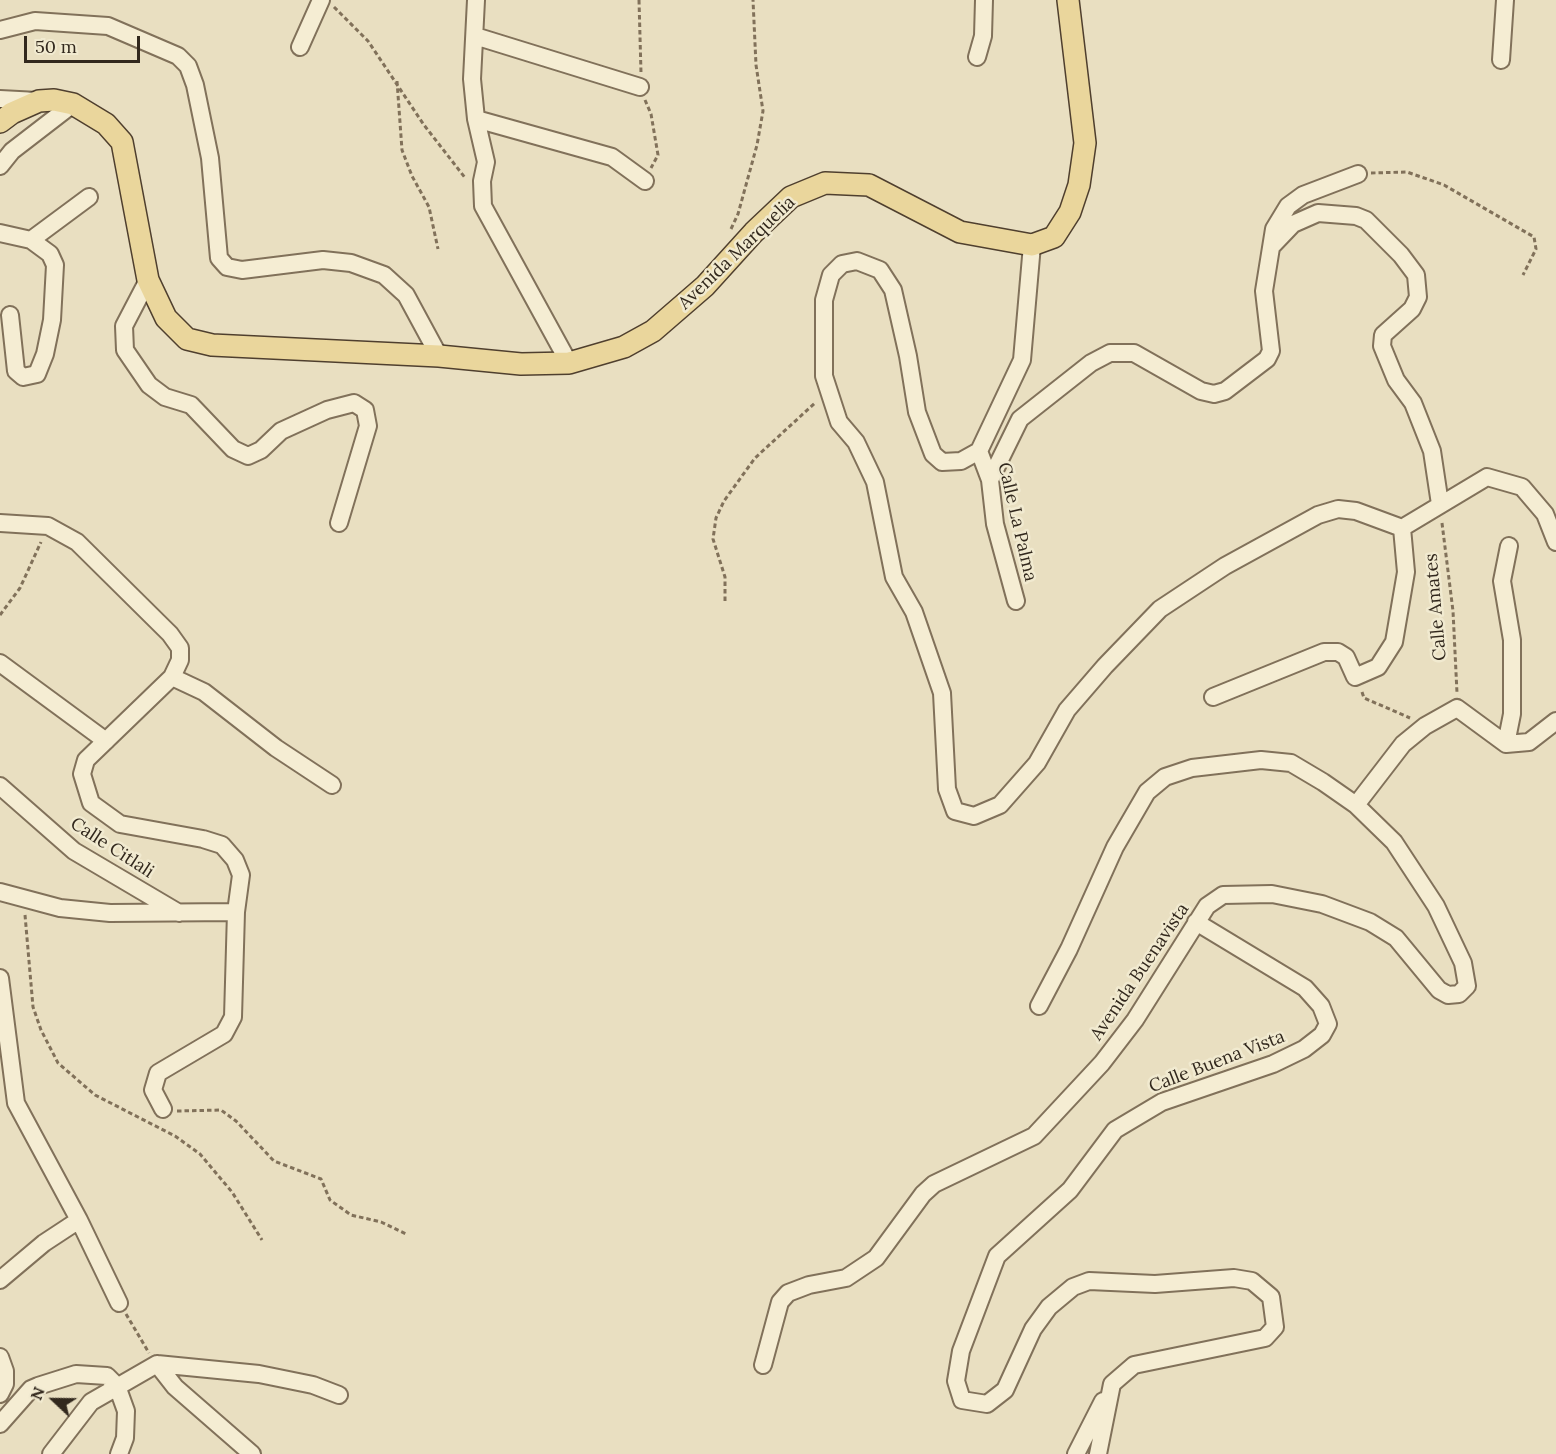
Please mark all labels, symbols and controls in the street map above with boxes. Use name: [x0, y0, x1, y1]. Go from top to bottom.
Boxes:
scale bar: [27, 24, 142, 62]
text: 50 m: [35, 35, 77, 58]
street label: Avenida Marquelia: [674, 192, 800, 314]
street label: Calle La Palma: [993, 460, 1041, 584]
street label: Calle Amates: [1421, 552, 1451, 662]
street label: Calle Citlali: [66, 813, 158, 883]
street label: Avenida Buenavista: [1086, 899, 1194, 1045]
street label: Calle Buena Vista: [1146, 1026, 1288, 1098]
north arrow: [24, 1370, 84, 1430]
text: N: [26, 1384, 49, 1403]

